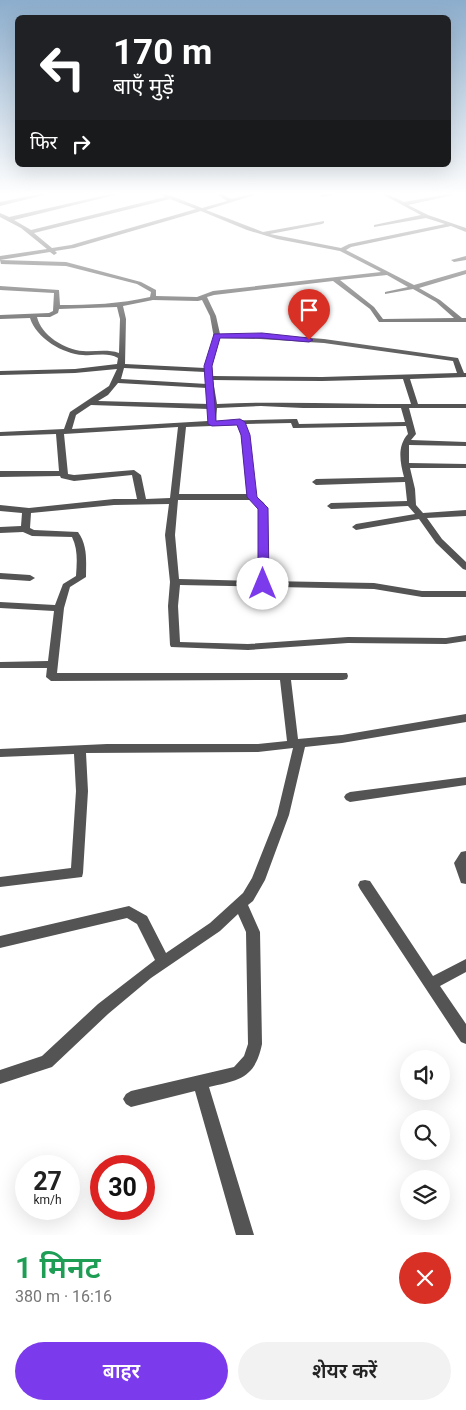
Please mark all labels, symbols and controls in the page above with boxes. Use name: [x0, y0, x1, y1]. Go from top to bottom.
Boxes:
text: 170 m: [113, 32, 212, 73]
icon: left: [30, 35, 95, 100]
text: बाएँ मुड़ें: [113, 74, 174, 99]
icon: right: [67, 130, 95, 158]
text: फिर: [30, 131, 57, 154]
pin: [288, 289, 330, 340]
icon: arrive: [295, 296, 323, 324]
position arrow: [236, 557, 288, 609]
map controls: [400, 1050, 450, 1220]
button: sound: [400, 1050, 450, 1100]
button: search: [400, 1110, 450, 1160]
speed limit sign: 30: [90, 1155, 155, 1220]
text: 27: [33, 1167, 62, 1196]
button: layers: [400, 1170, 450, 1220]
text: km/h: [33, 1193, 62, 1207]
text: 1 मिनट: [15, 1250, 101, 1285]
button: close: [399, 1252, 451, 1304]
text: 380 m · 16:16: [15, 1287, 112, 1306]
button: बाहर: [15, 1342, 228, 1400]
button: शेयर करें: [238, 1342, 451, 1400]

